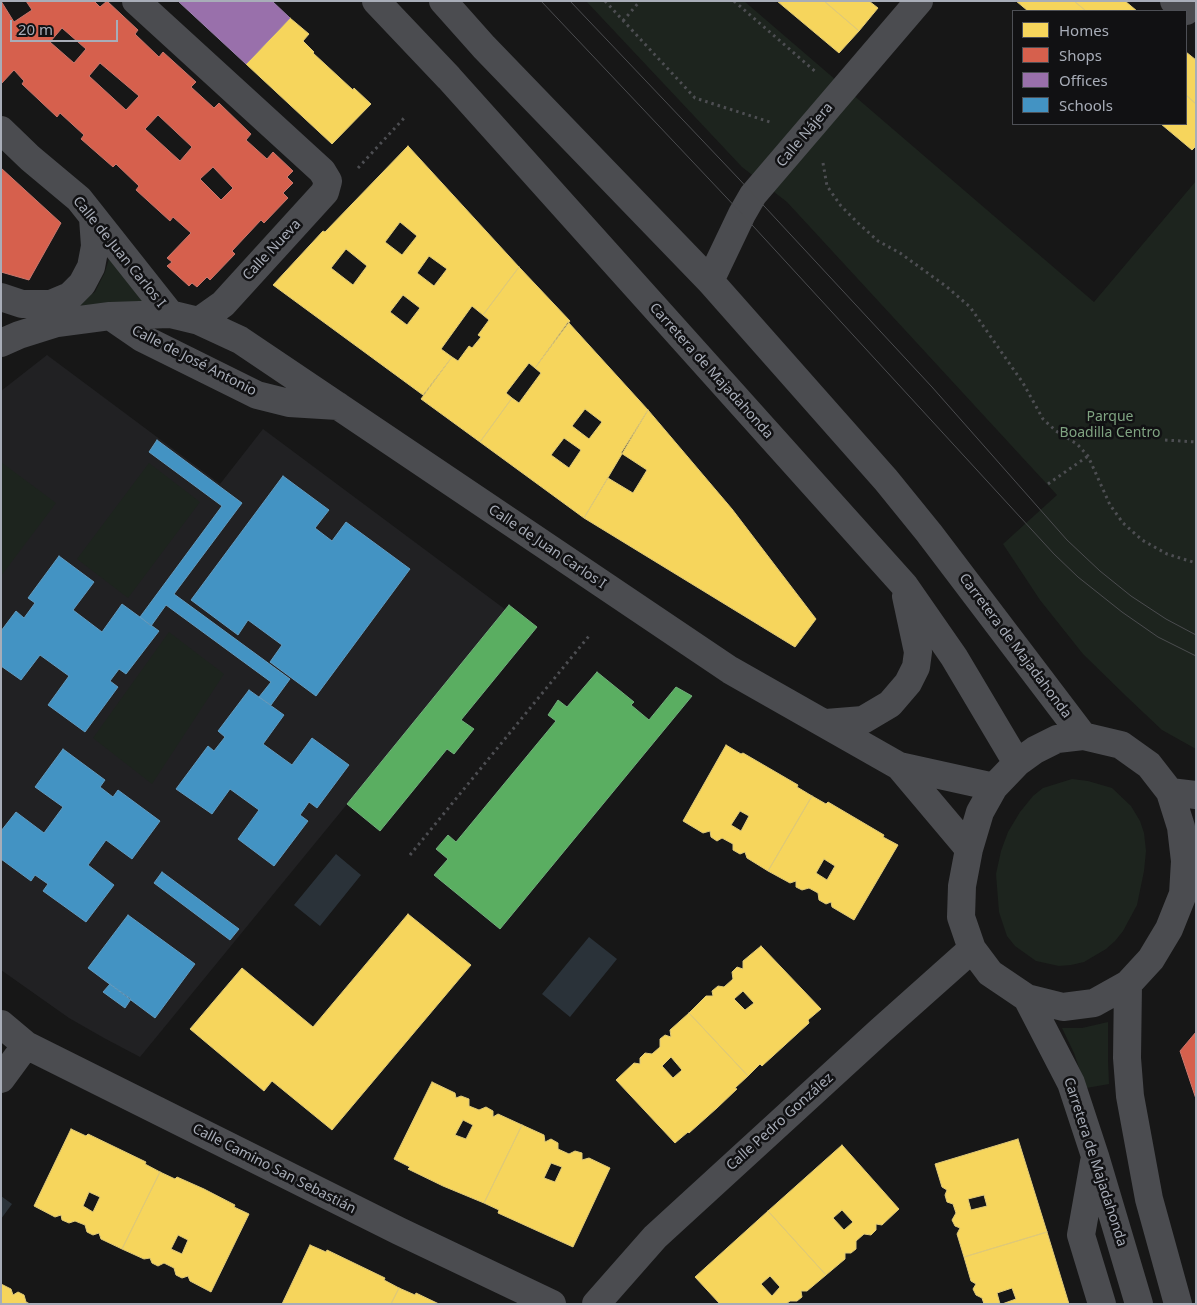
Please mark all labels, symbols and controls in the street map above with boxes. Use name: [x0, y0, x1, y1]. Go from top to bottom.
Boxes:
scale bar: [12, 10, 120, 42]
legend: [1012, 10, 1187, 125]
text: 20 m: [18, 19, 53, 39]
text: Homes: [1059, 20, 1109, 40]
text: Shops: [1059, 45, 1102, 65]
text: Offices: [1059, 70, 1108, 90]
text: Schools: [1059, 95, 1113, 115]
street label: Calle Nájera: [773, 99, 837, 171]
street label: Calle de Juan Carlos I: [69, 193, 169, 311]
street label: Calle Nueva: [239, 216, 305, 284]
street label: Carretera de Majadahonda: [646, 300, 776, 442]
street label: Calle de José Antonio: [129, 322, 259, 400]
park label: Parque Boadilla Centro: [1060, 409, 1160, 442]
street label: Calle de Juan Carlos I: [485, 501, 609, 593]
street label: Carretera de Majadahonda: [955, 570, 1075, 722]
street label: Calle Pedro González: [723, 1070, 837, 1174]
street label: Carretera de Majadahonda: [1060, 1075, 1130, 1249]
street label: Calle Camino San Sebastián: [189, 1120, 359, 1218]

